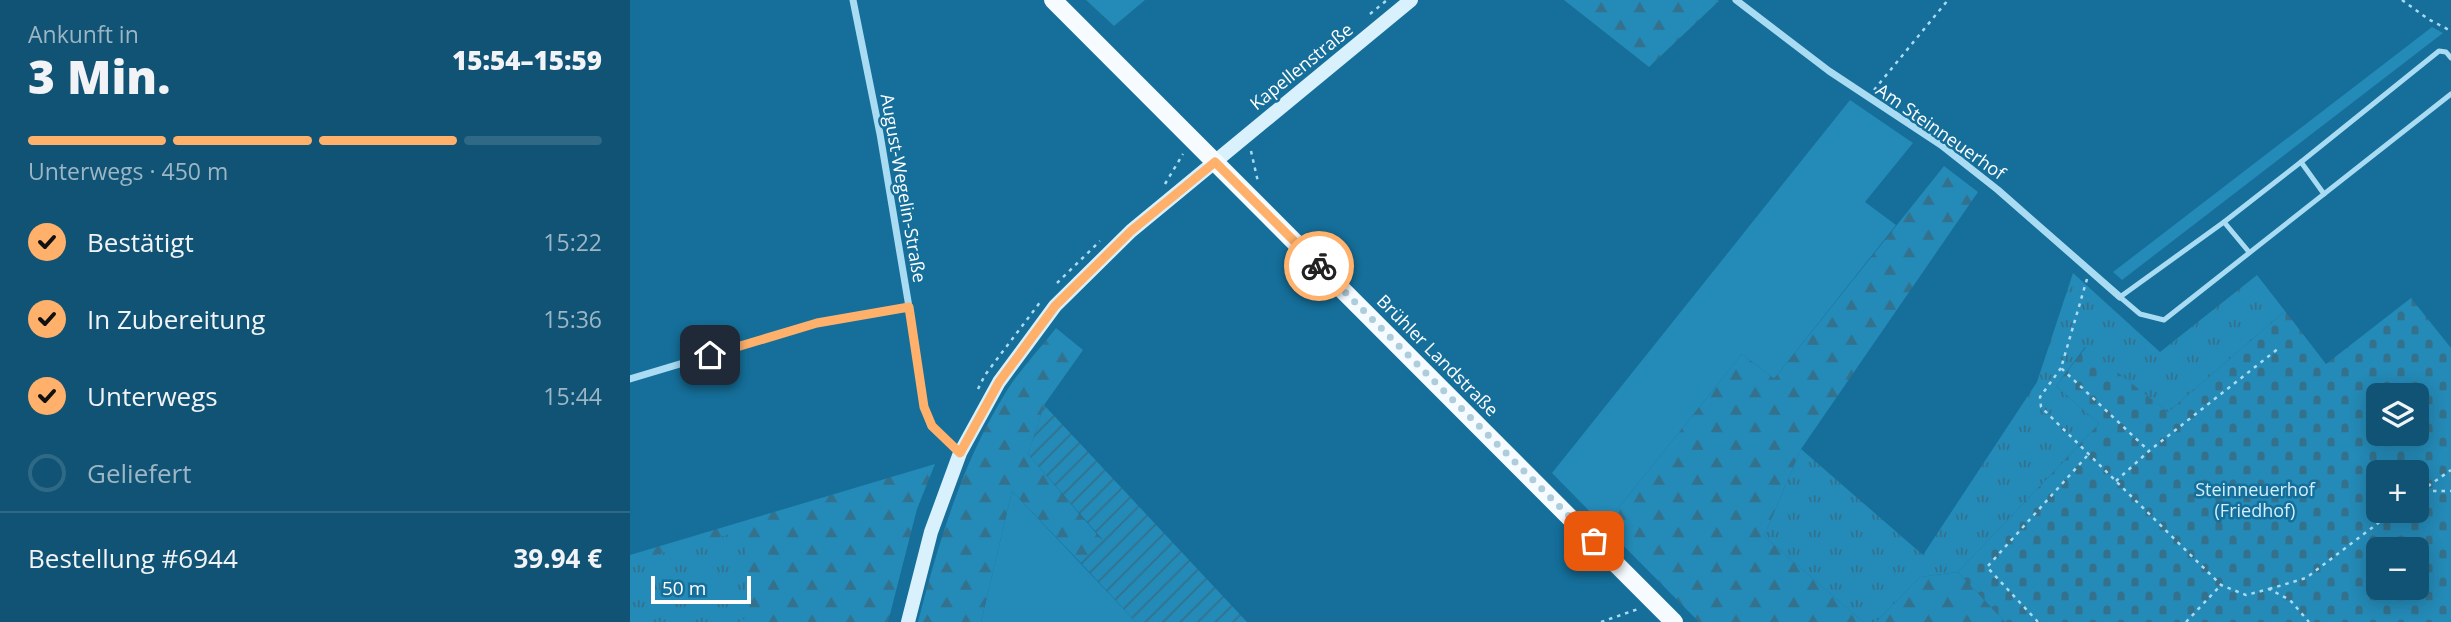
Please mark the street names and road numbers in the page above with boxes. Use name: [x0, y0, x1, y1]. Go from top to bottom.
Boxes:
street label: Kapellenstraße: [1244, 17, 1358, 115]
street label: Am Steinneuerhof: [1872, 77, 2011, 185]
street label: August-Wegelin-Straße: [876, 92, 932, 284]
street label: Brühler Landstraße: [1372, 289, 1504, 421]

